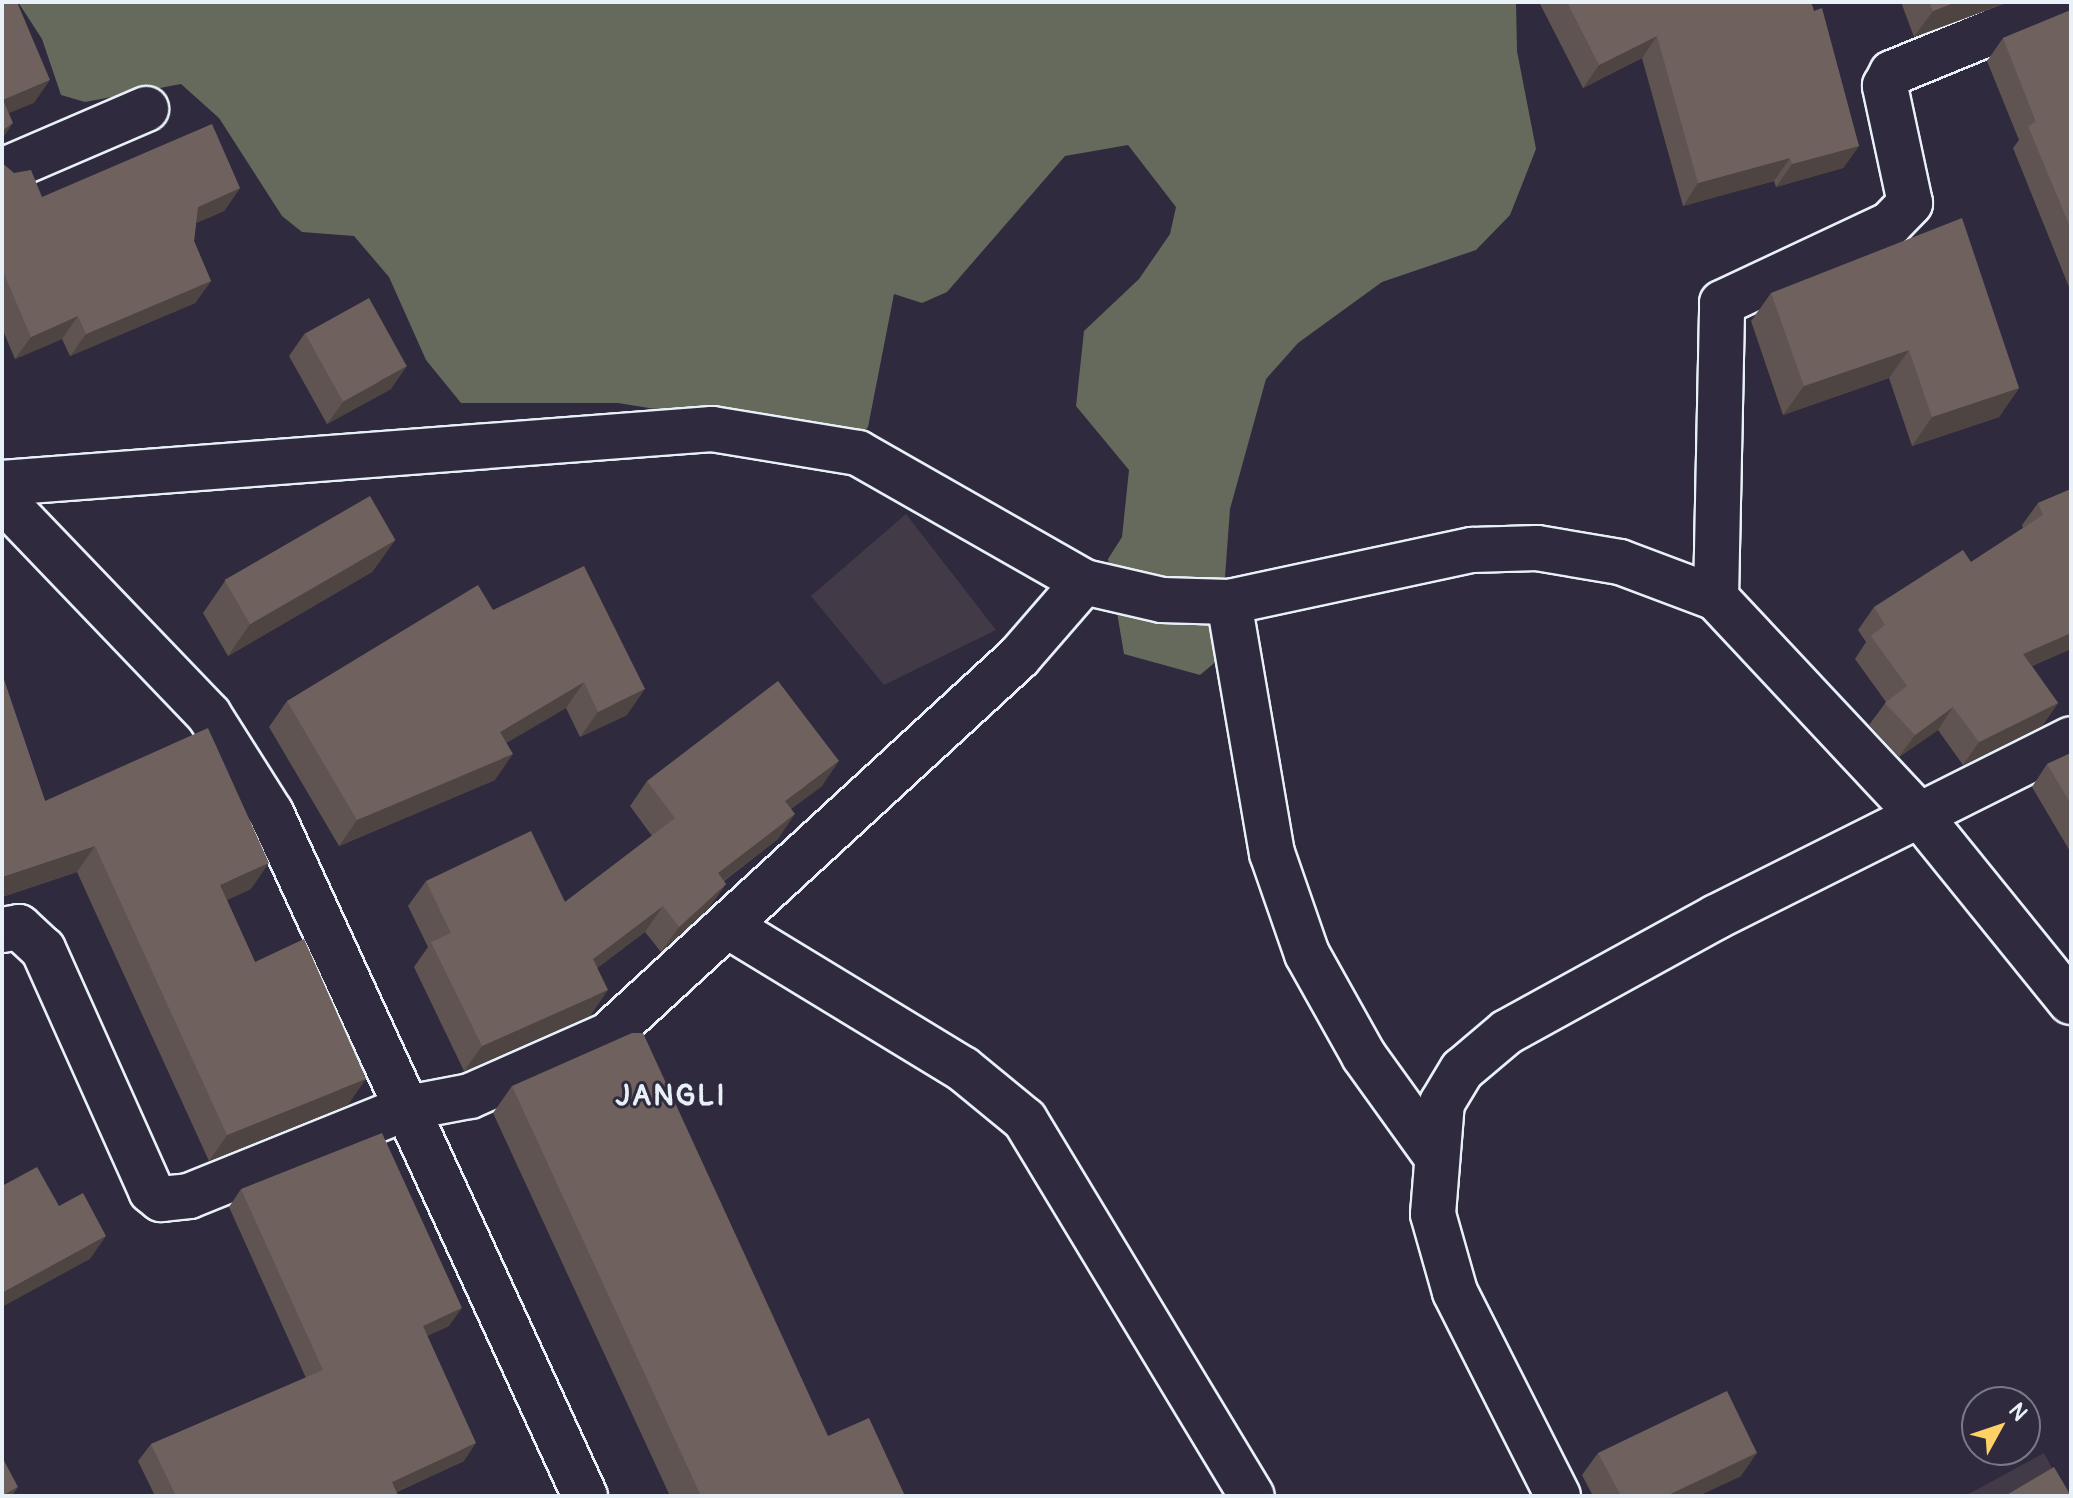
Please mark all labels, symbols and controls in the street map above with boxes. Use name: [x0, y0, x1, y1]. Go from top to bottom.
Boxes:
district label: JANGLI: [615, 1078, 727, 1114]
north arrow: [1961, 1386, 2041, 1466]
text: N: [2002, 1397, 2033, 1427]

